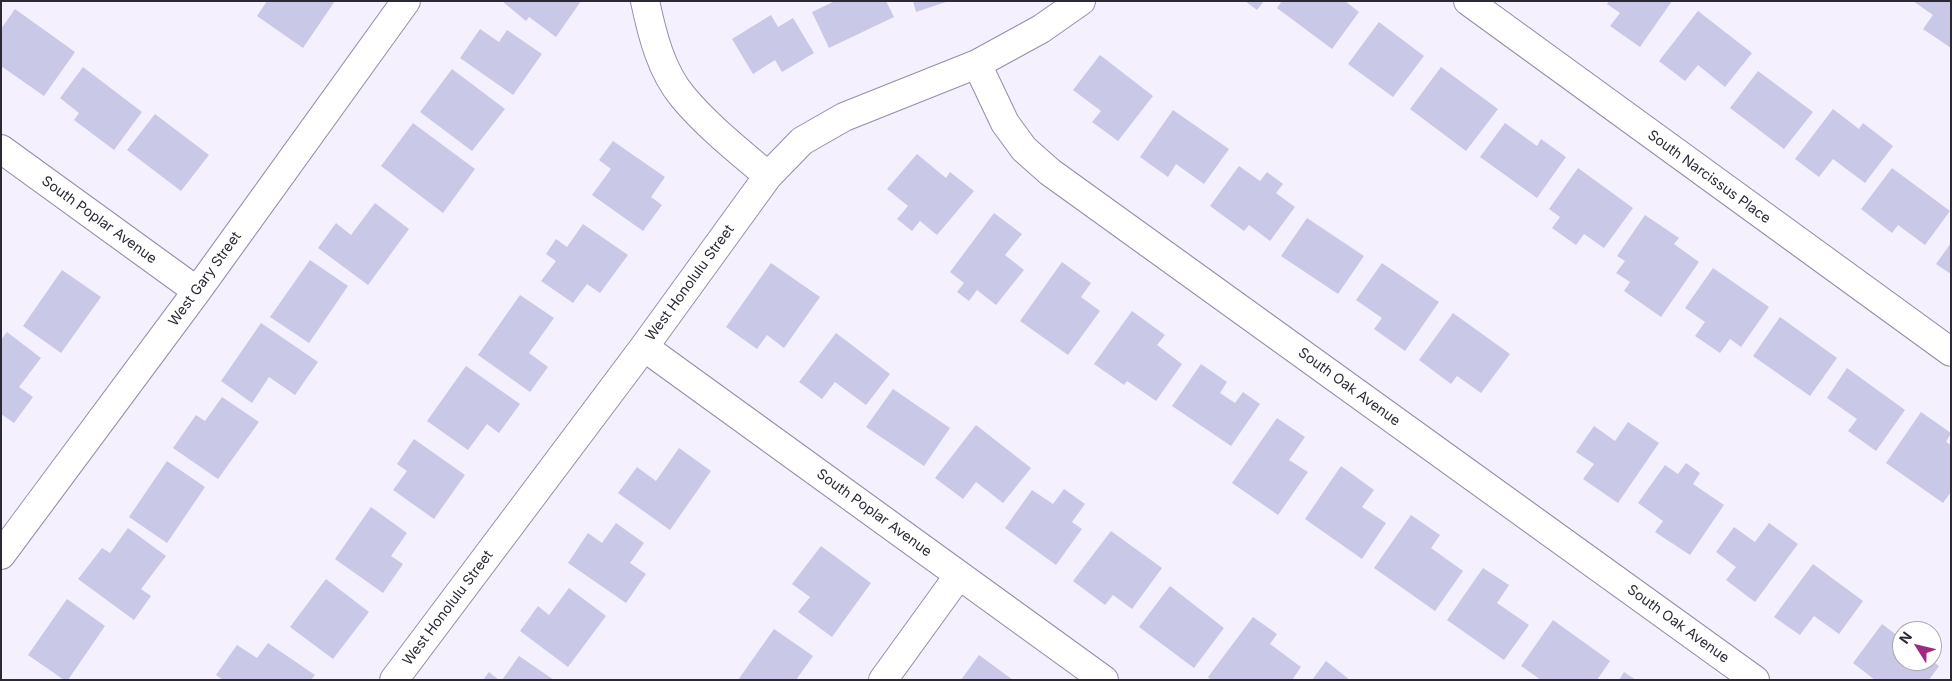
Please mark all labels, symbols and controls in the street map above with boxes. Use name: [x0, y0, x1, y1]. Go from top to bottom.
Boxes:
street label: South Narcissus Place: [1644, 127, 1774, 227]
street label: South Poplar Avenue: [38, 173, 160, 267]
street label: West Honolulu Street: [642, 222, 738, 344]
street label: West Gary Street: [165, 229, 245, 329]
street label: South Oak Avenue: [1295, 344, 1403, 430]
street label: South Poplar Avenue: [813, 466, 935, 560]
street label: West Honolulu Street: [399, 547, 497, 669]
street label: South Oak Avenue: [1624, 581, 1732, 667]
north arrow: [1892, 621, 1942, 671]
text: N: [1895, 628, 1915, 647]

